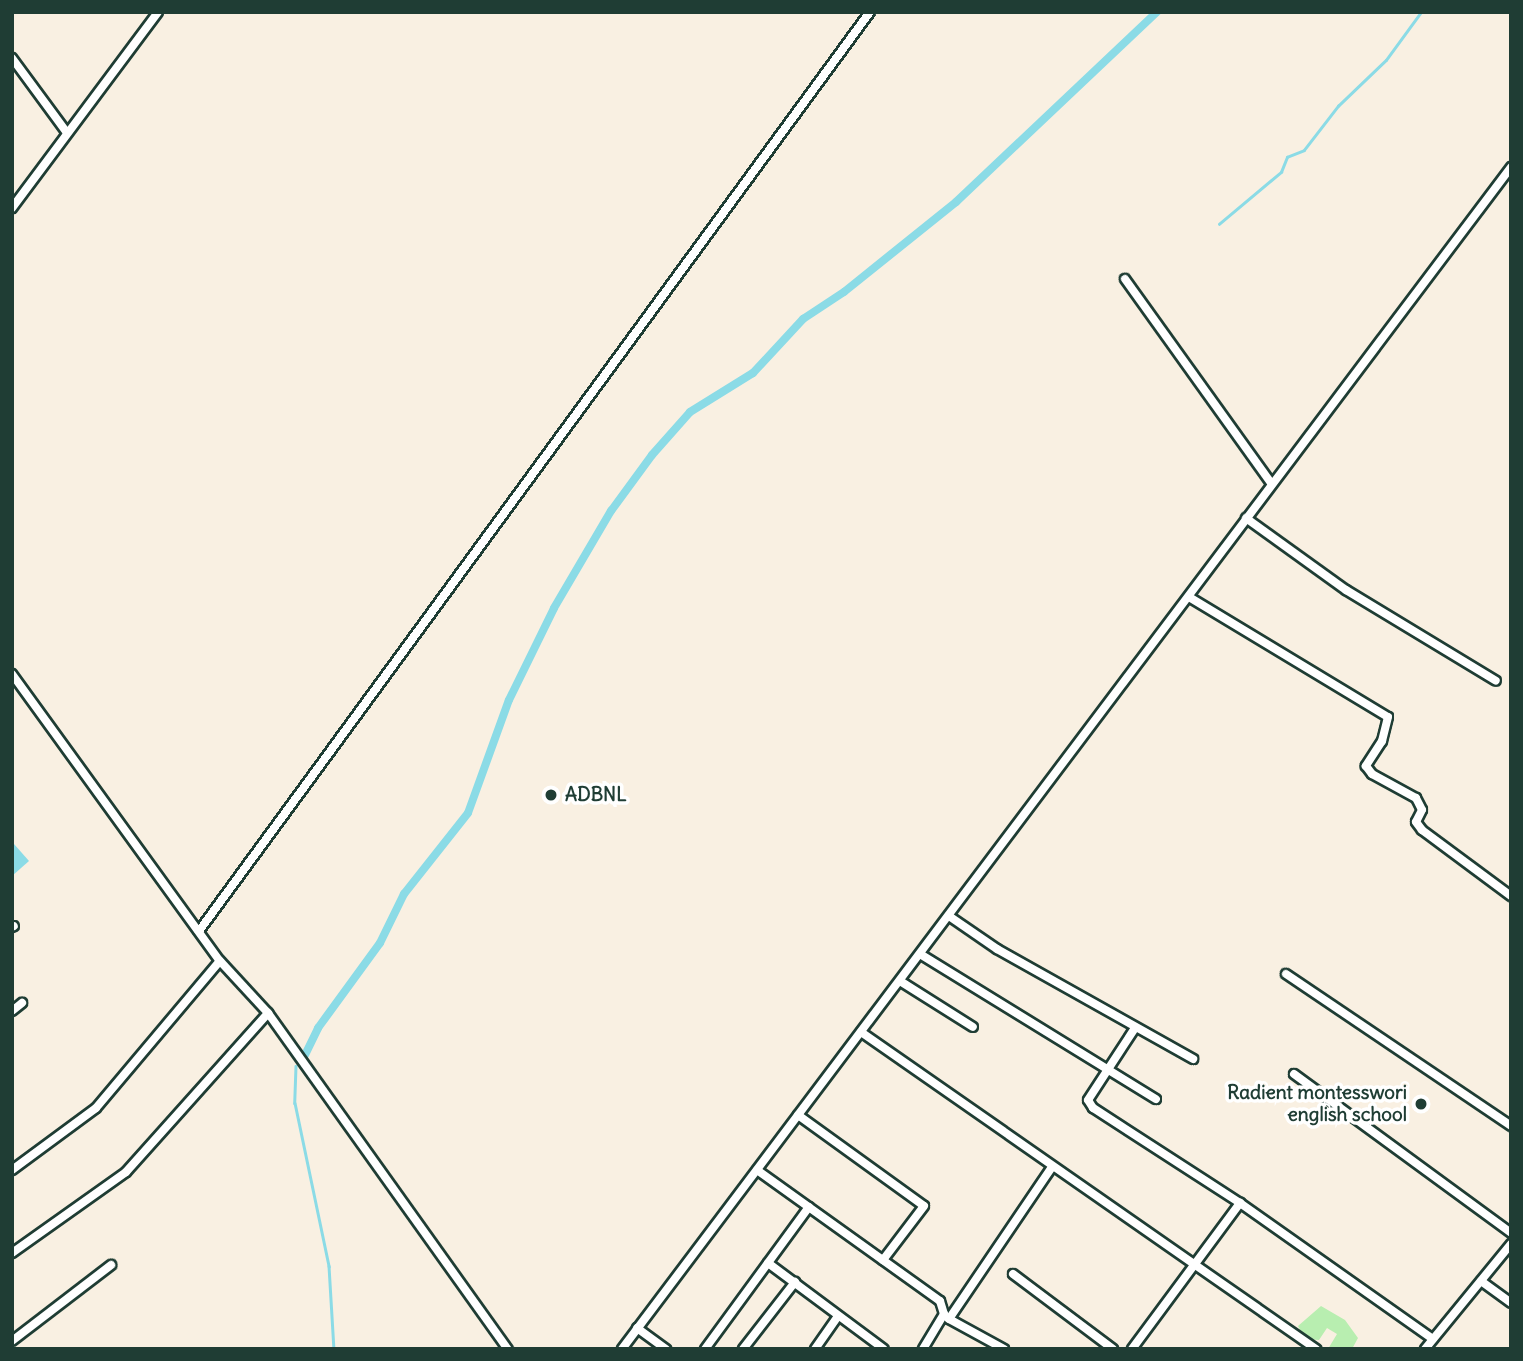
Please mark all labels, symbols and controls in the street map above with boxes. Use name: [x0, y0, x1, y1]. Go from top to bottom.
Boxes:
place label: ADBNL: [565, 784, 627, 806]
marker: ADBNL: [543, 787, 559, 803]
place label: Radient montesswori english school: [1227, 1082, 1407, 1126]
marker: Radient montesswori english school: [1413, 1096, 1429, 1112]

